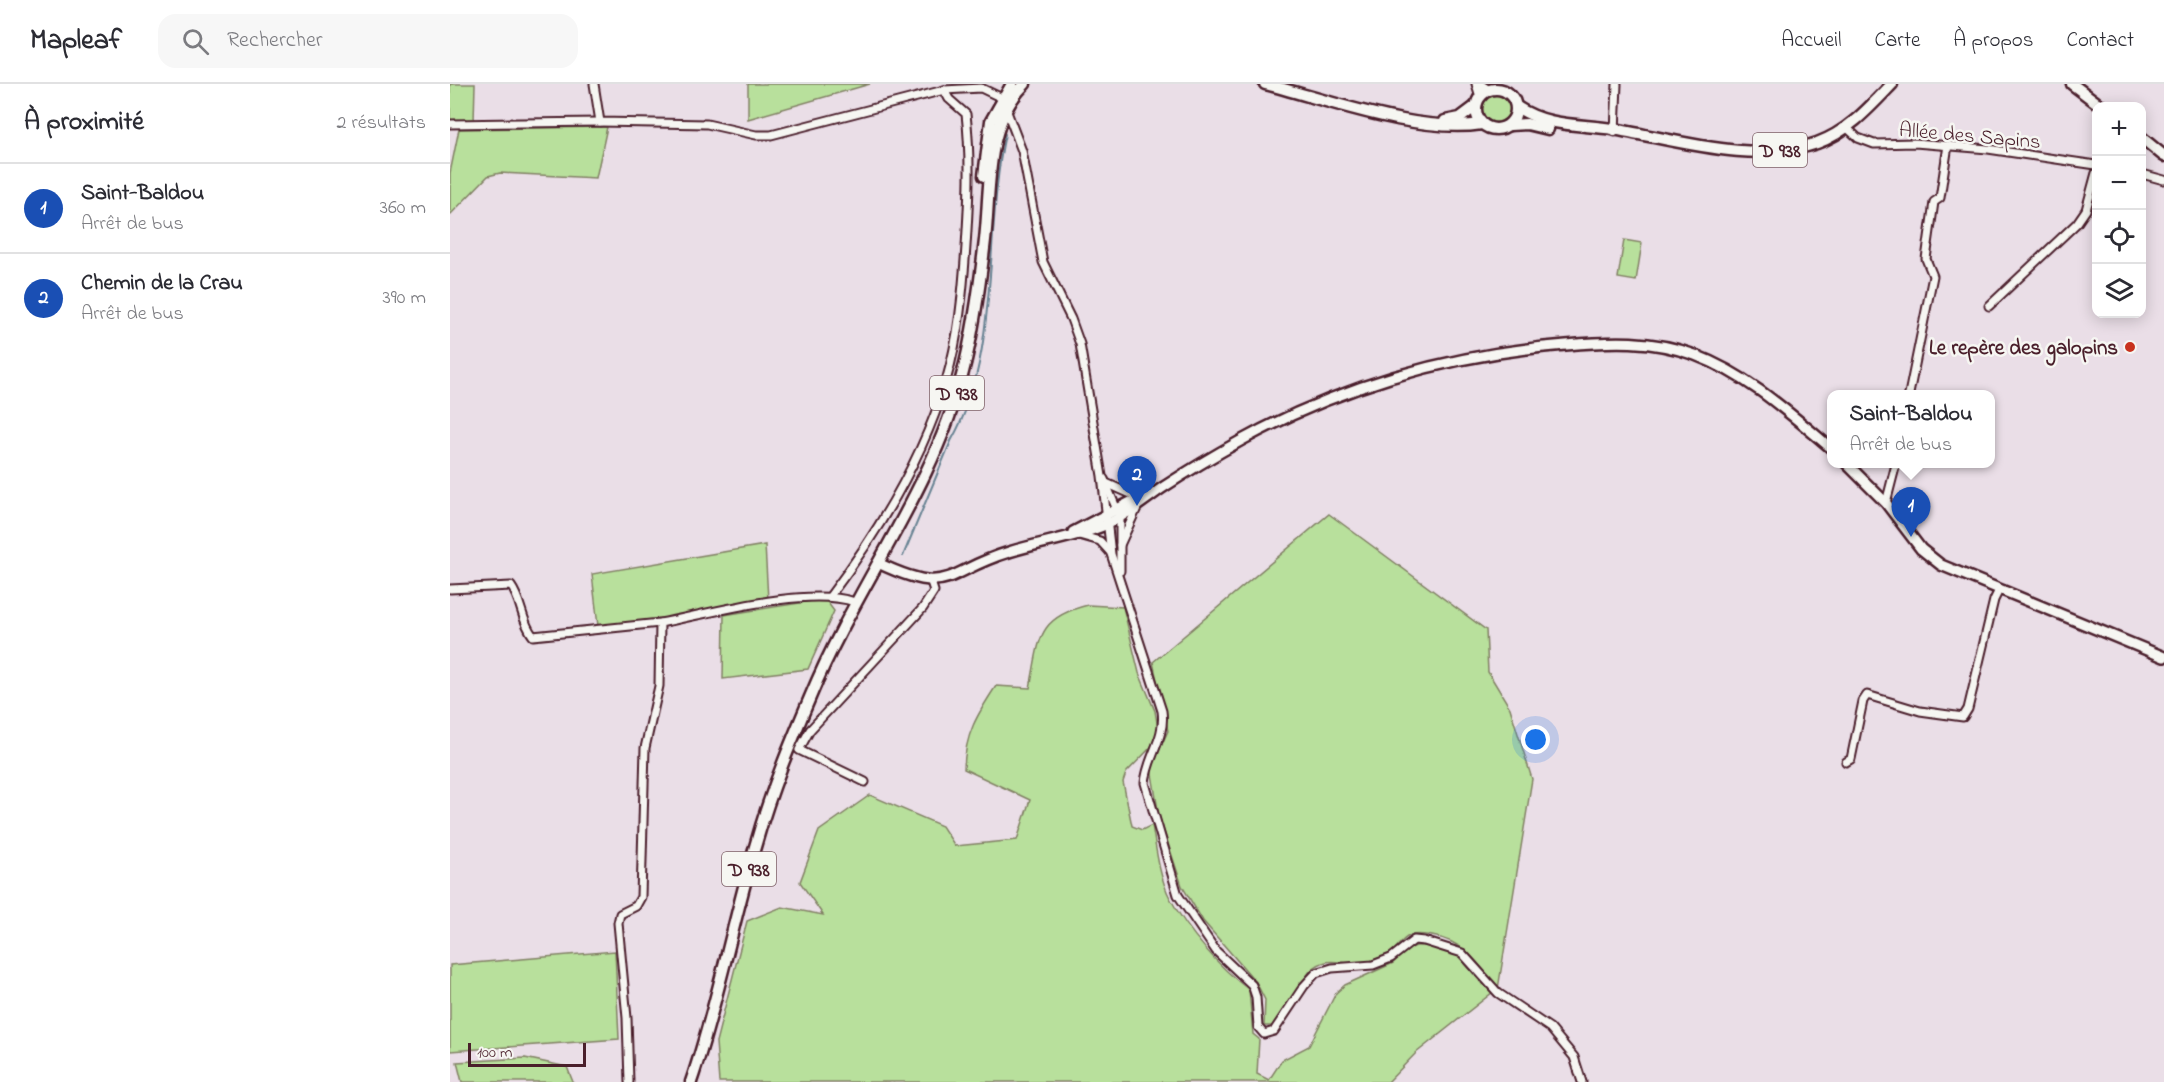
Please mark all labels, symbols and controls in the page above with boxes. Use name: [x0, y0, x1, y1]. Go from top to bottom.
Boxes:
search box: [158, 14, 578, 68]
text: Mapleaf: [30, 21, 122, 62]
icon: search: [179, 25, 212, 58]
text: Rechercher: [227, 25, 323, 57]
text: Accueil: [1781, 26, 1842, 56]
text: Carte: [1875, 26, 1920, 56]
text: À propos: [1953, 26, 2033, 56]
text: Contact: [2066, 26, 2134, 56]
map controls: [2092, 102, 2146, 318]
button: +: [2092, 102, 2146, 156]
text: À proximité: [24, 104, 144, 142]
text: 2 résultats: [337, 109, 426, 138]
street label: Allée des Sapins: [1898, 116, 2042, 158]
road number: D 938: [1753, 133, 1807, 167]
button: −: [2092, 156, 2146, 210]
text: Saint-Baldou: [81, 178, 204, 210]
text: 1: [40, 194, 47, 223]
text: 360 m: [380, 194, 426, 223]
text: Arrêt de bus: [81, 210, 184, 239]
button: locate: [2092, 210, 2146, 264]
button: layers: [2092, 264, 2146, 318]
text: Chemin de la Crau: [81, 268, 243, 300]
text: 2: [39, 284, 48, 313]
text: 390 m: [383, 284, 426, 313]
text: Arrêt de bus: [81, 300, 184, 329]
place label: Le repère des galopins: [1929, 334, 2118, 366]
marker: Le repère des galopins: [2123, 340, 2137, 354]
road number: D 938: [930, 376, 984, 410]
popup: [1827, 390, 1995, 468]
text: Saint-Baldou: [1849, 399, 1973, 431]
text: Arrêt de bus: [1849, 431, 1952, 460]
pin: 2: [1118, 456, 1156, 506]
pin: 1: [1892, 488, 1930, 537]
your location: [1521, 725, 1550, 754]
road number: D 938: [722, 852, 776, 886]
scale bar: [468, 1040, 586, 1068]
text: 100 m: [477, 1041, 512, 1065]

